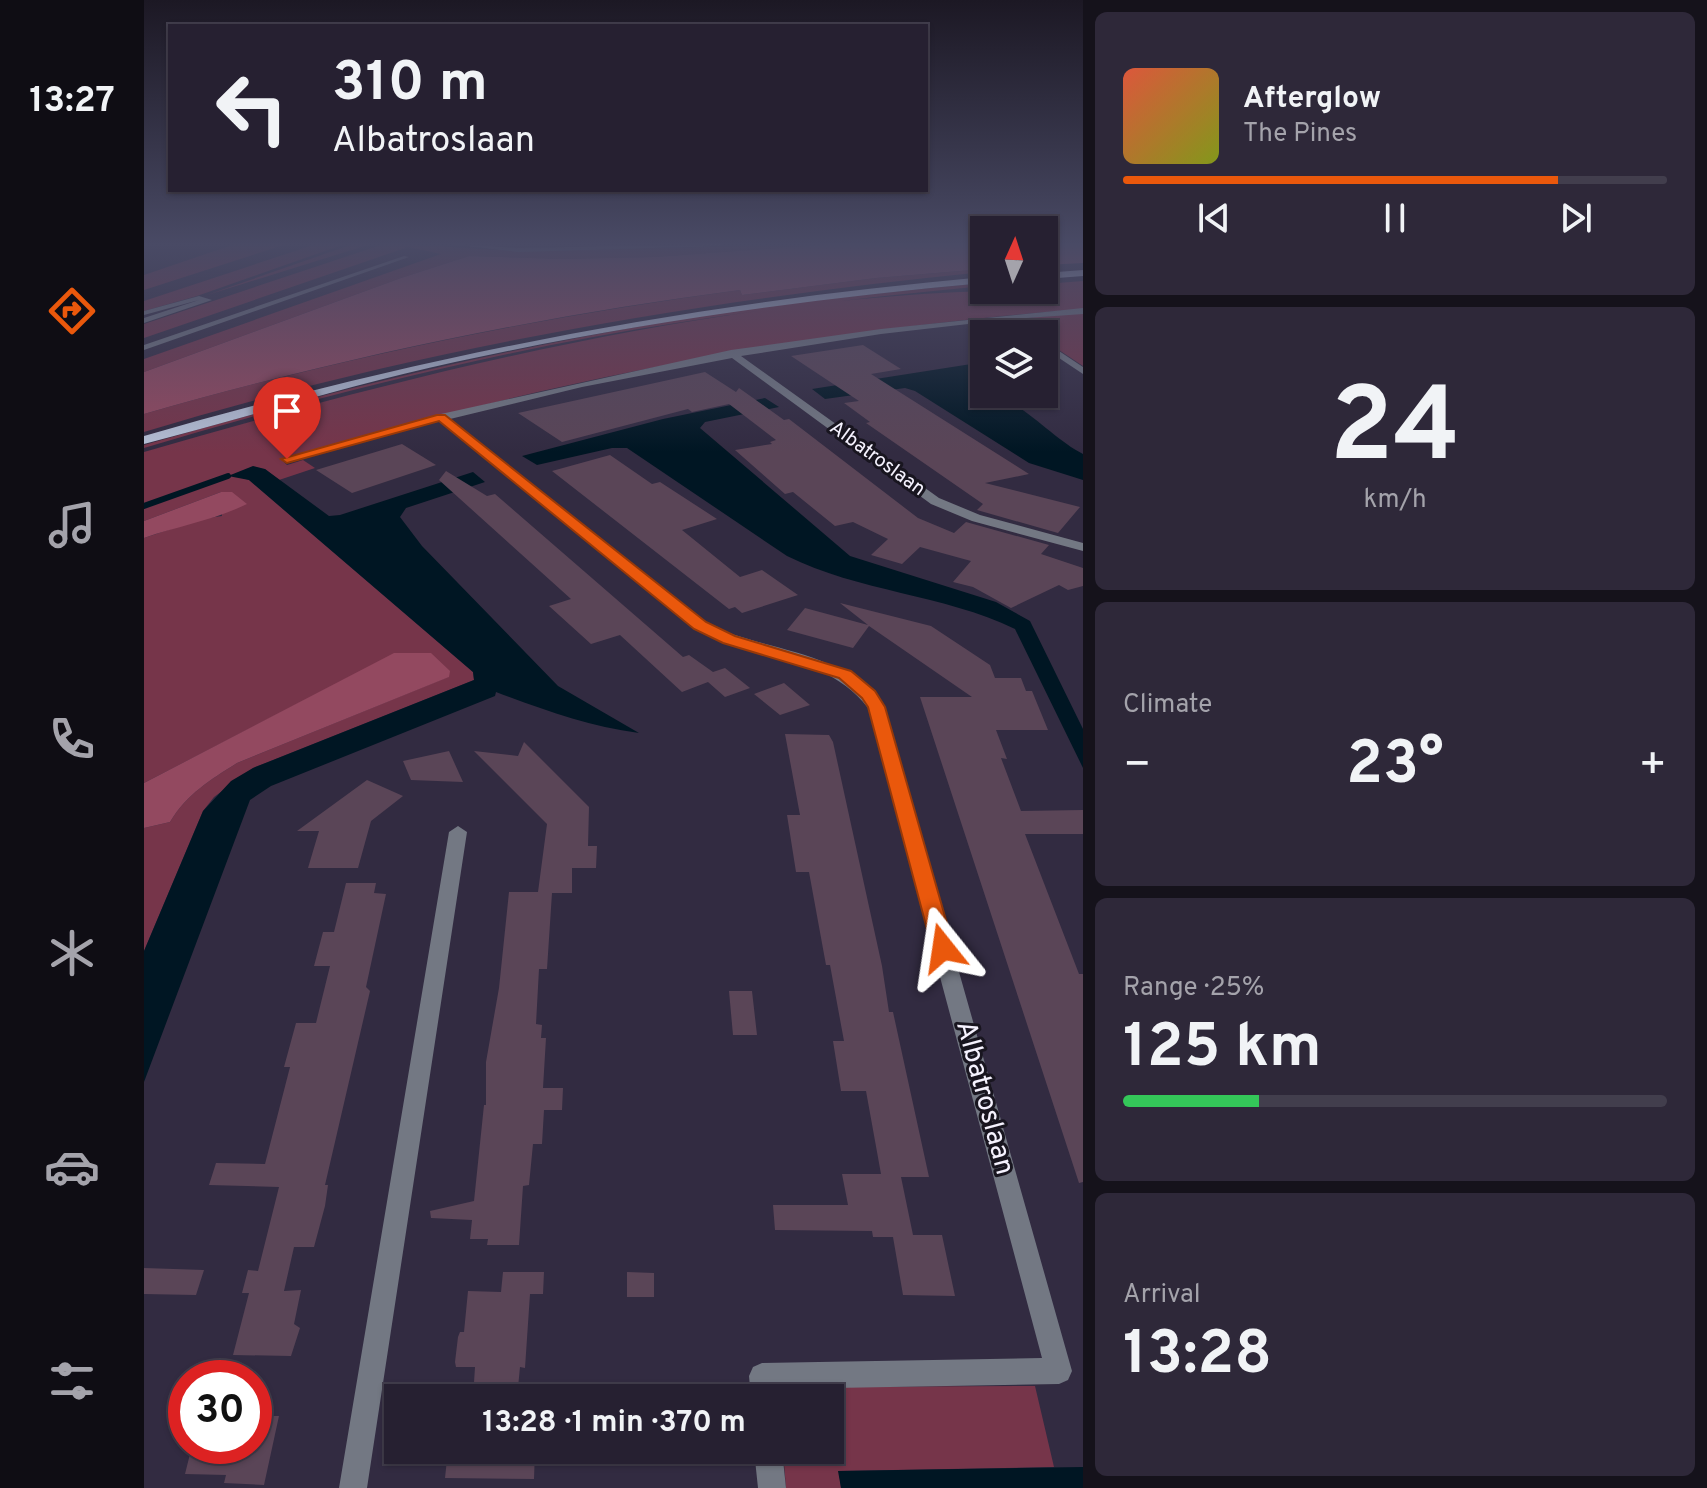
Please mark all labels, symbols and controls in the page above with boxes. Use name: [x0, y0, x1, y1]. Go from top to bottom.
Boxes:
text: 310 m: [332, 50, 488, 120]
icon: left: [200, 56, 304, 160]
text: 13:27: [29, 79, 115, 125]
text: Afterglow: [1243, 81, 1381, 118]
text: The Pines: [1243, 118, 1357, 151]
text: Albatroslaan: [332, 119, 535, 165]
icon: previous: [1192, 196, 1236, 240]
icon: pause: [1373, 196, 1417, 240]
icon: next: [1554, 196, 1598, 240]
north arrow: [970, 216, 1058, 304]
map controls: [970, 216, 1058, 408]
icon: directions: [44, 283, 100, 339]
button: layers: [970, 320, 1058, 408]
text: 24: [1330, 366, 1460, 498]
pin: [253, 377, 321, 459]
icon: arrive: [265, 389, 309, 433]
street label: Albatroslaan: [824, 415, 930, 503]
text: km/h: [1363, 484, 1427, 517]
icon: music: [44, 497, 100, 553]
text: Climate: [1123, 689, 1212, 722]
icon: phone: [44, 711, 100, 767]
text: 23°: [1346, 729, 1444, 805]
text: −: [1123, 739, 1151, 795]
text: +: [1639, 739, 1667, 795]
position arrow: [901, 906, 985, 990]
icon: climate: [44, 925, 100, 981]
text: Range · 25%: [1123, 972, 1264, 1005]
text: 125 km: [1123, 1012, 1322, 1088]
street label: Albatroslaan: [946, 1017, 1022, 1179]
icon: car: [44, 1139, 100, 1195]
text: Arrival: [1123, 1279, 1201, 1312]
text: 13:28: [1123, 1319, 1272, 1395]
icon: filters: [44, 1353, 100, 1409]
speed limit sign: 30: [168, 1360, 272, 1464]
text: 13:28 · 1 min · 370 m: [482, 1405, 746, 1442]

